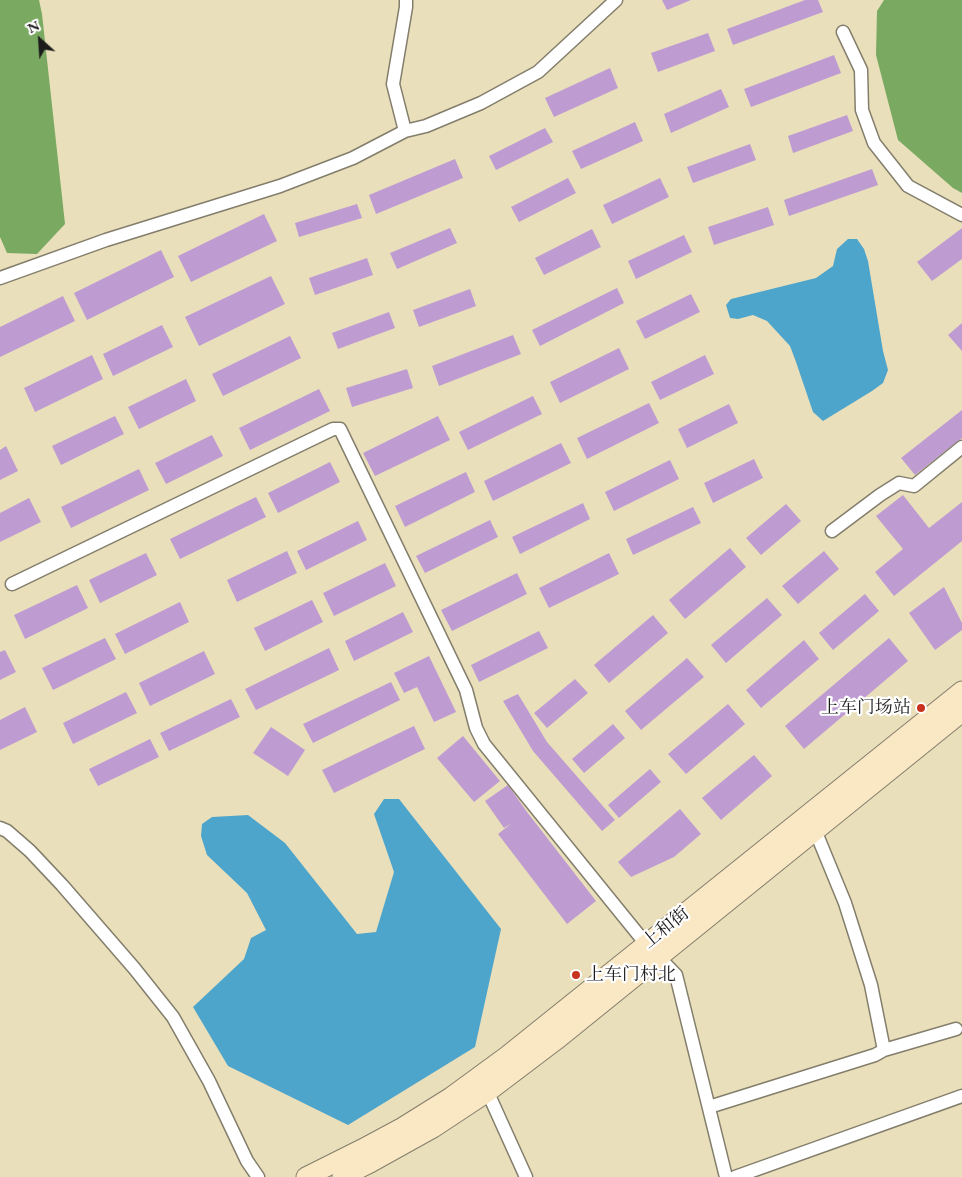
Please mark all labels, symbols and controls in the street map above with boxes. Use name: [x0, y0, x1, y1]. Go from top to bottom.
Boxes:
north arrow: [15, 15, 65, 65]
text: N: [24, 16, 42, 37]
place label: 上车门场站: [821, 697, 911, 719]
marker: 上车门场站: [915, 702, 927, 714]
street label: 上和街: [638, 903, 694, 953]
place label: 上车门村北: [586, 964, 676, 986]
marker: 上车门村北: [570, 969, 582, 981]

